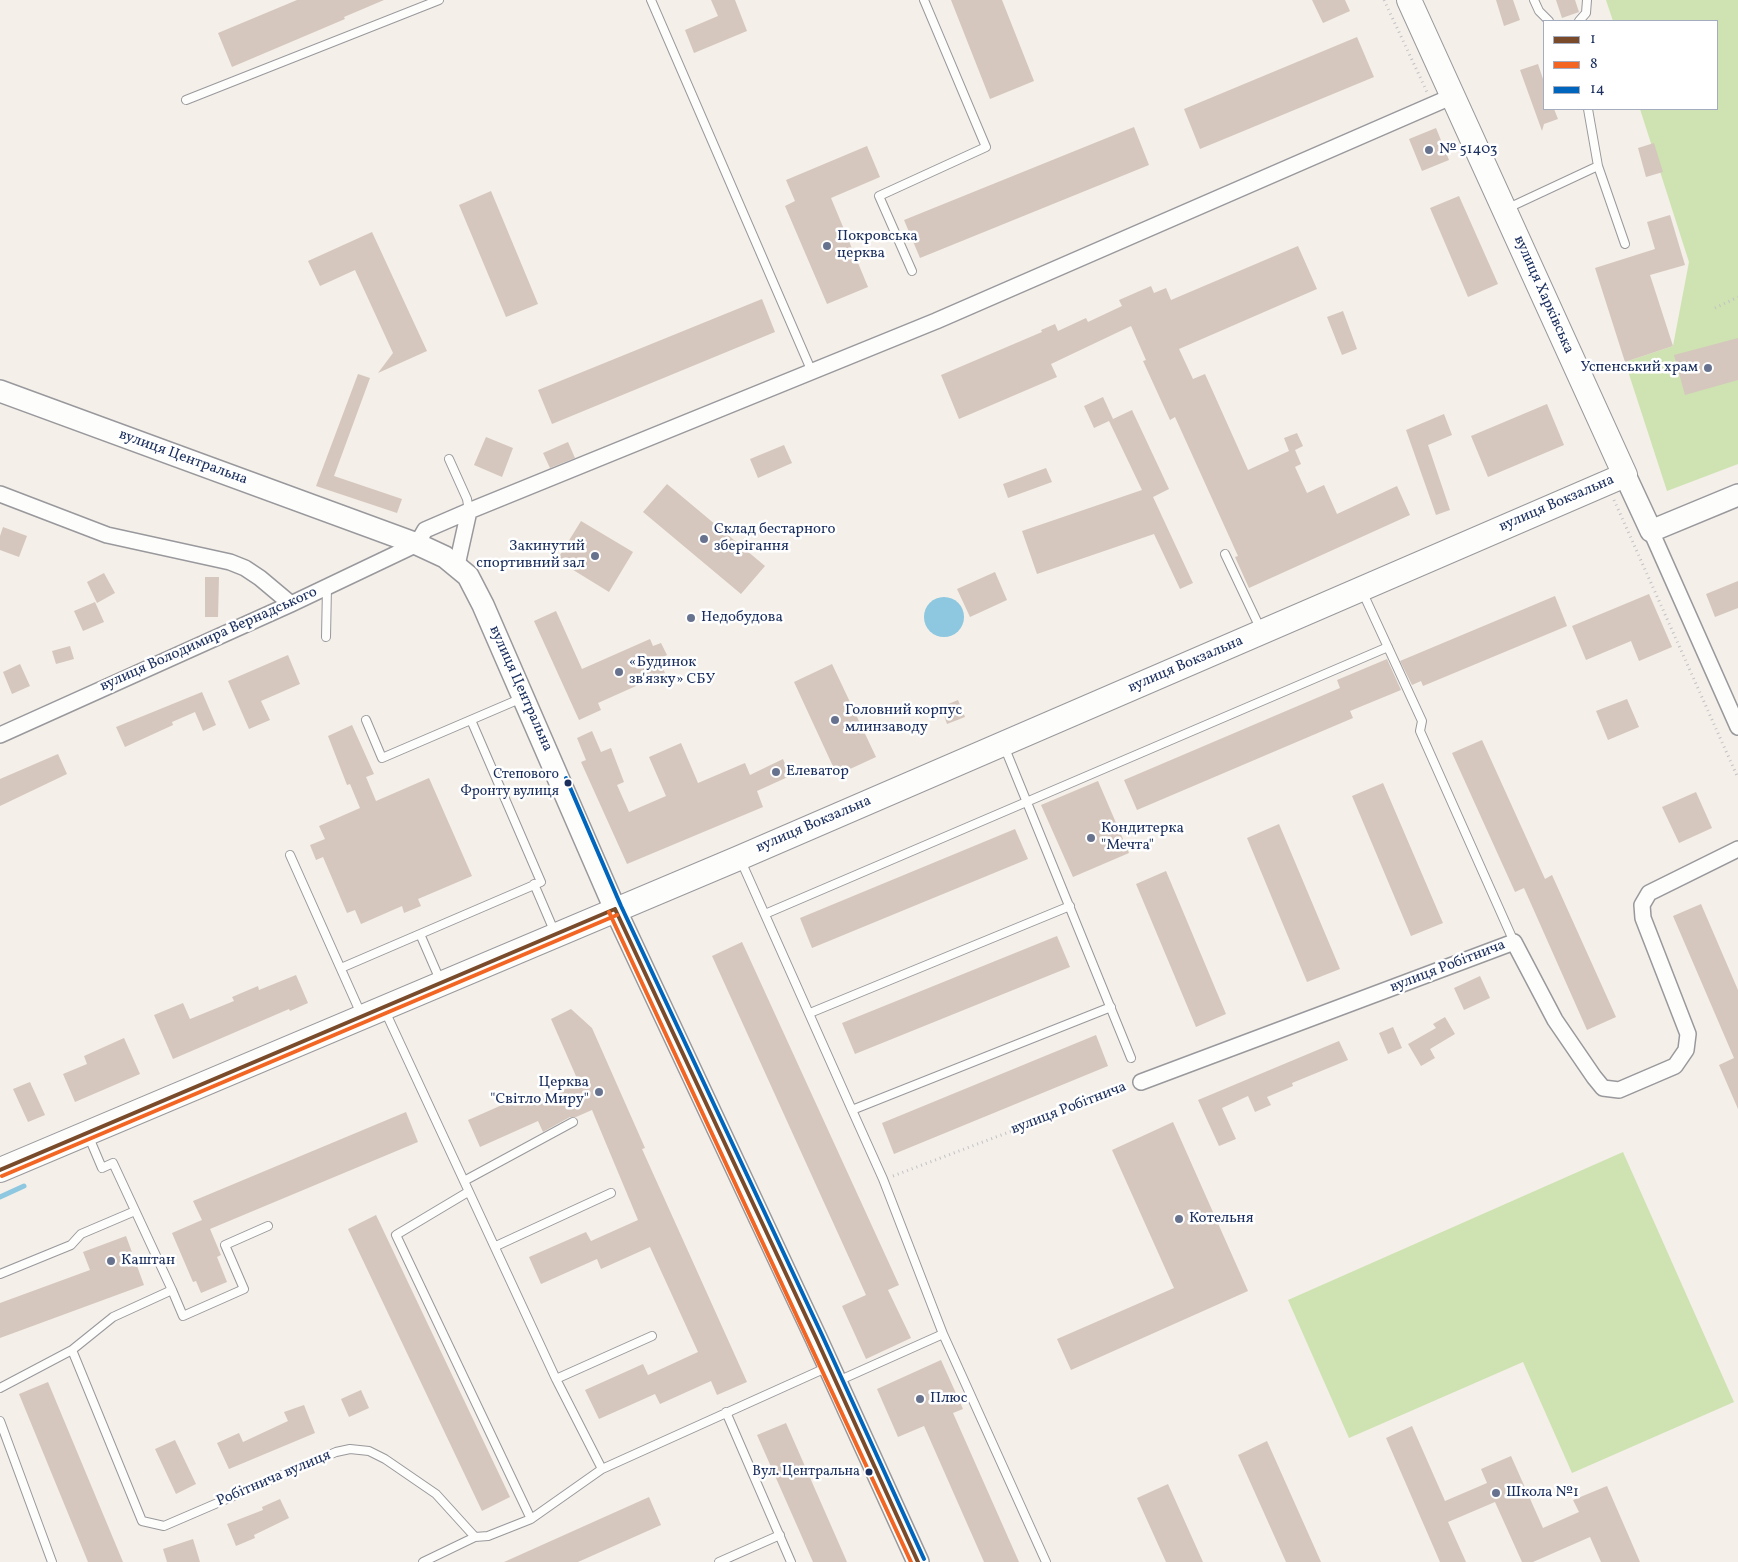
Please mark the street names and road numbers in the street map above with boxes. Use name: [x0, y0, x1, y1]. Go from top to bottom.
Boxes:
street label: вулиця Харківська: [1509, 233, 1577, 357]
street label: вулиця Центральна: [116, 426, 250, 490]
street label: вулиця Вокзальна: [1497, 472, 1617, 536]
street label: вулиця Володимира Вернадського: [98, 584, 320, 696]
street label: вулиця Центральна: [484, 623, 556, 755]
street label: вулиця Вокзальна: [1126, 633, 1246, 697]
street label: вулиця Вокзальна: [754, 793, 874, 857]
street label: вулиця Робітнича: [1388, 937, 1508, 997]
street label: вулиця Робітнича: [1009, 1079, 1129, 1139]
street label: Робітнича вулиця: [214, 1447, 334, 1511]

